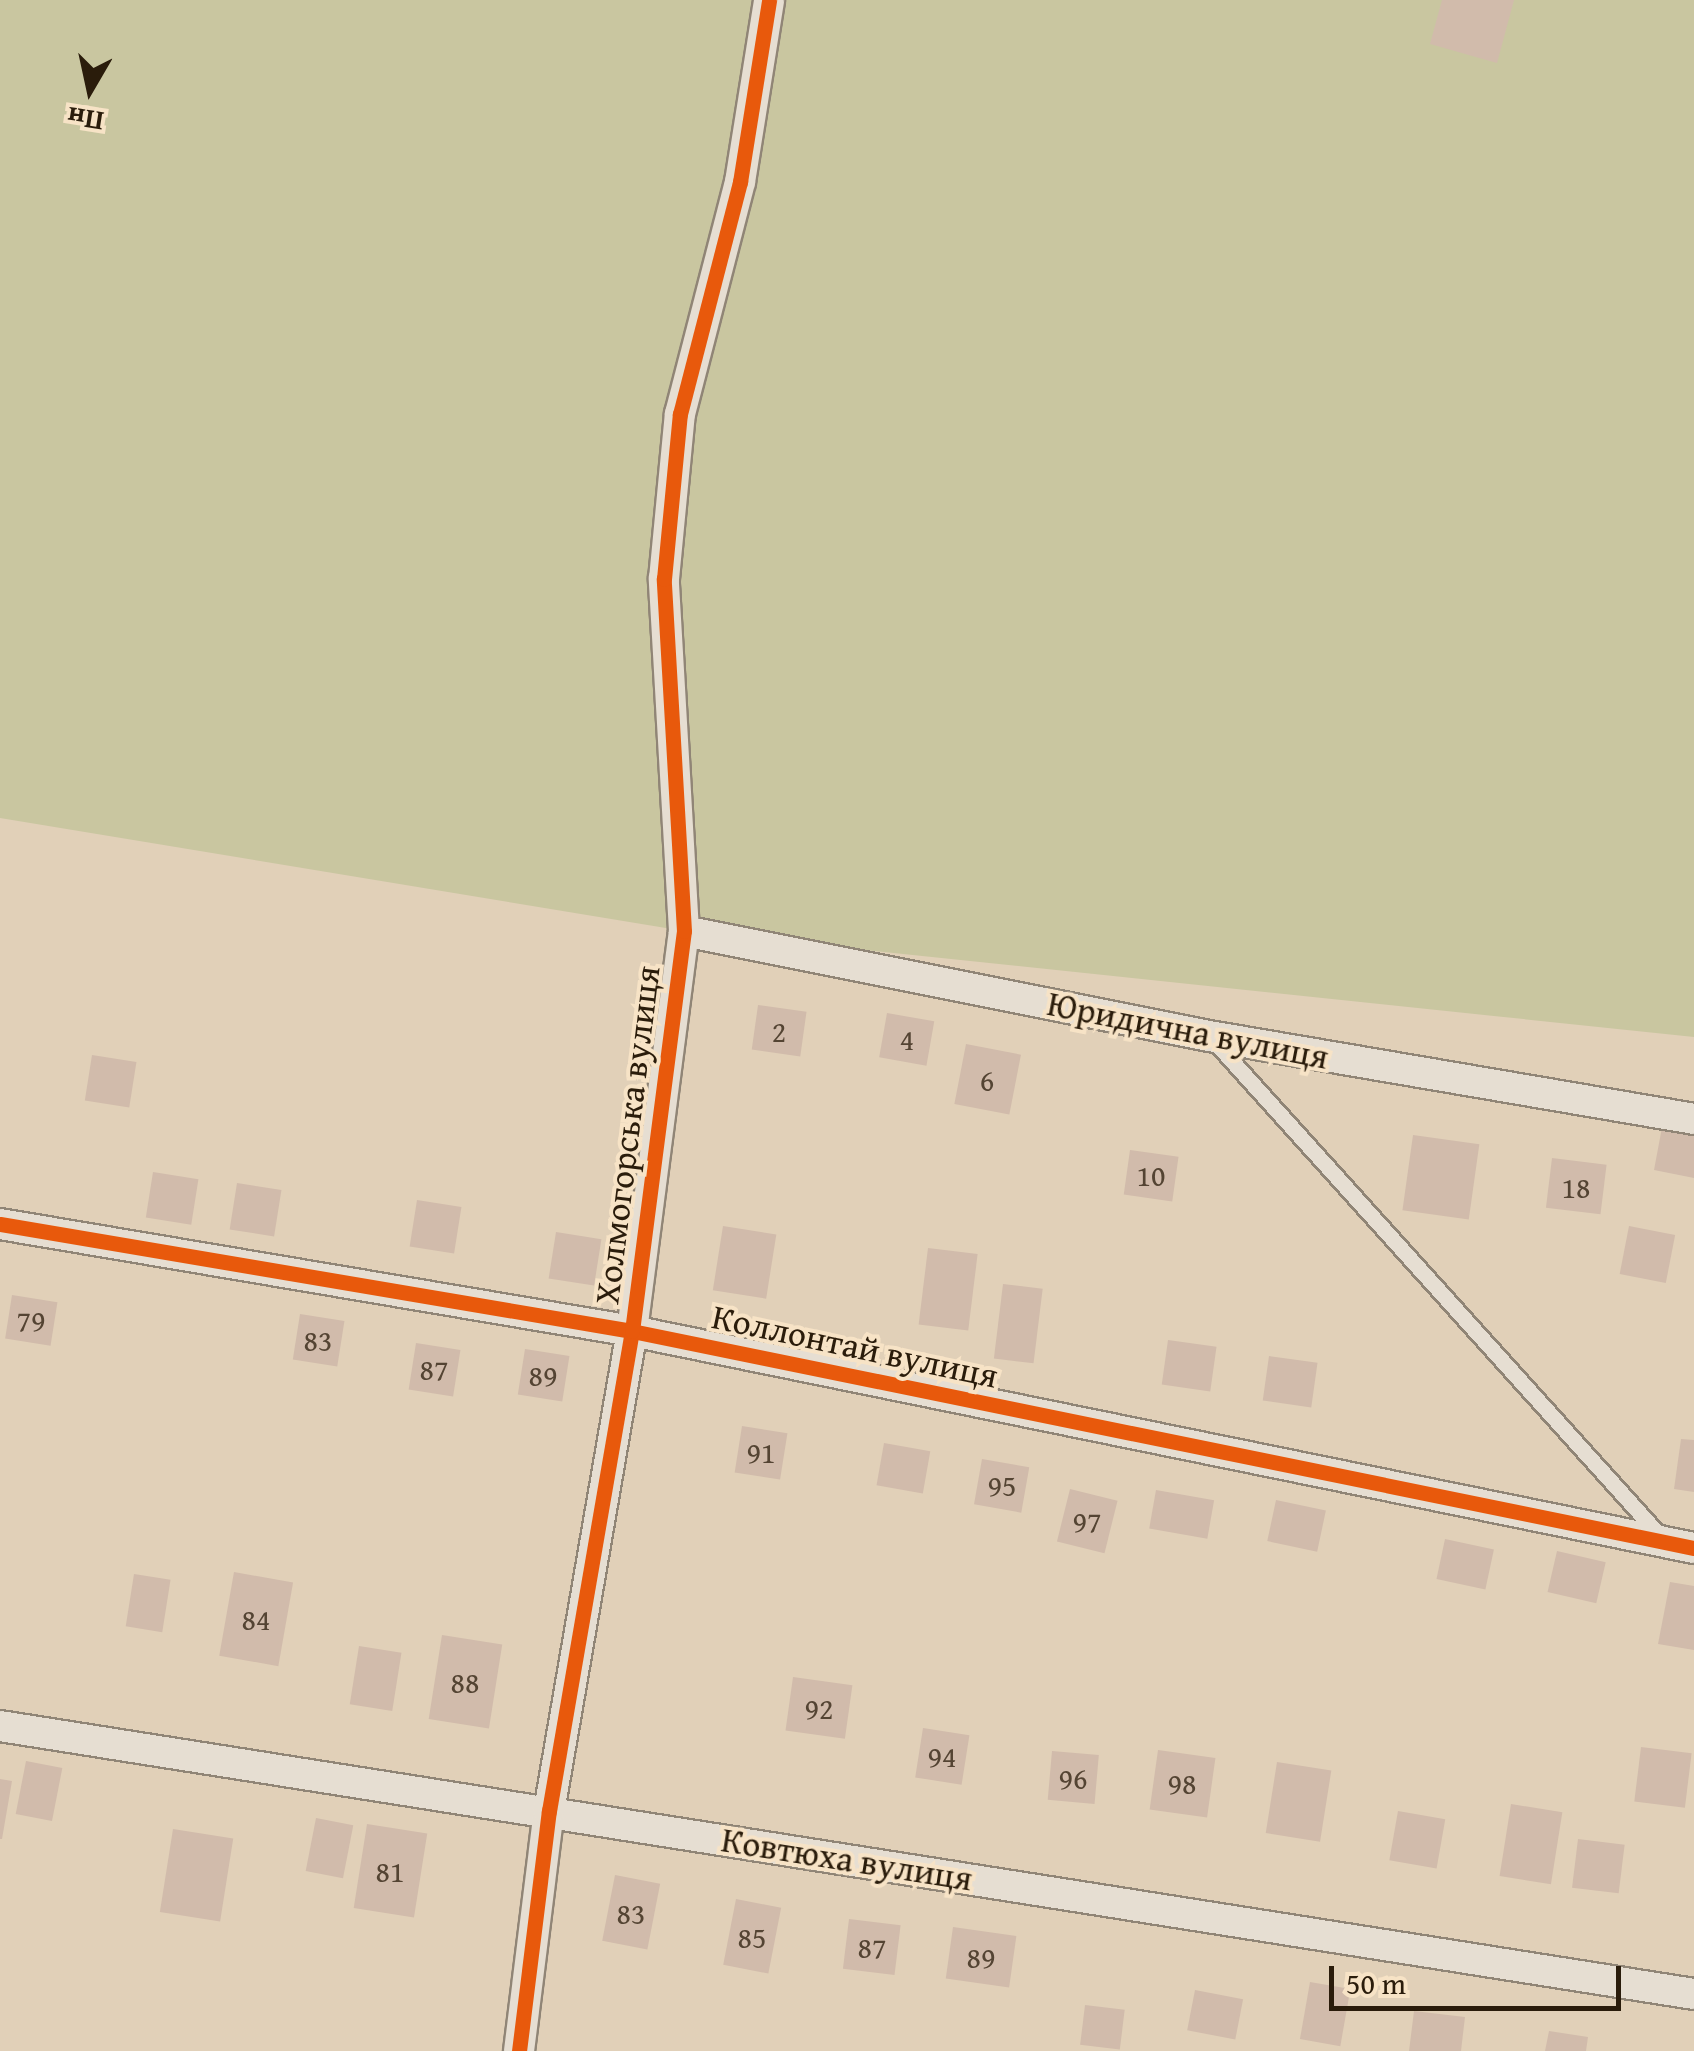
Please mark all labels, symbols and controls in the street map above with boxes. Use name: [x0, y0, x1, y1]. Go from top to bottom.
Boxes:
north arrow: [40, 40, 140, 140]
text: Пн: [64, 97, 106, 143]
street label: Холмогорська вулиця: [585, 963, 669, 1307]
street label: Юридична вулиця: [1044, 982, 1332, 1078]
house number: 2: [772, 1013, 786, 1049]
house number: 4: [900, 1021, 914, 1057]
house number: 6: [980, 1062, 994, 1098]
house number: 10: [1137, 1157, 1165, 1193]
house number: 18: [1562, 1169, 1590, 1205]
street label: Коллонтай вулиця: [708, 1295, 1002, 1397]
house number: 79: [17, 1302, 45, 1338]
house number: 83: [304, 1322, 332, 1358]
house number: 87: [420, 1351, 448, 1387]
house number: 89: [529, 1357, 557, 1393]
house number: 91: [747, 1434, 775, 1470]
house number: 95: [988, 1467, 1016, 1503]
house number: 97: [1073, 1503, 1101, 1539]
house number: 84: [242, 1601, 270, 1637]
house number: 88: [451, 1664, 479, 1700]
house number: 92: [805, 1690, 833, 1726]
house number: 94: [928, 1738, 956, 1774]
house number: 96: [1059, 1760, 1087, 1796]
house number: 98: [1168, 1765, 1196, 1801]
street label: Ковтюха вулиця: [719, 1818, 975, 1900]
house number: 81: [376, 1853, 404, 1889]
house number: 83: [617, 1895, 645, 1931]
house number: 85: [738, 1919, 766, 1955]
house number: 87: [858, 1929, 886, 1965]
house number: 89: [967, 1939, 995, 1975]
scale bar: [1334, 1946, 1626, 2008]
text: 50 m: [1346, 1961, 1406, 2005]

